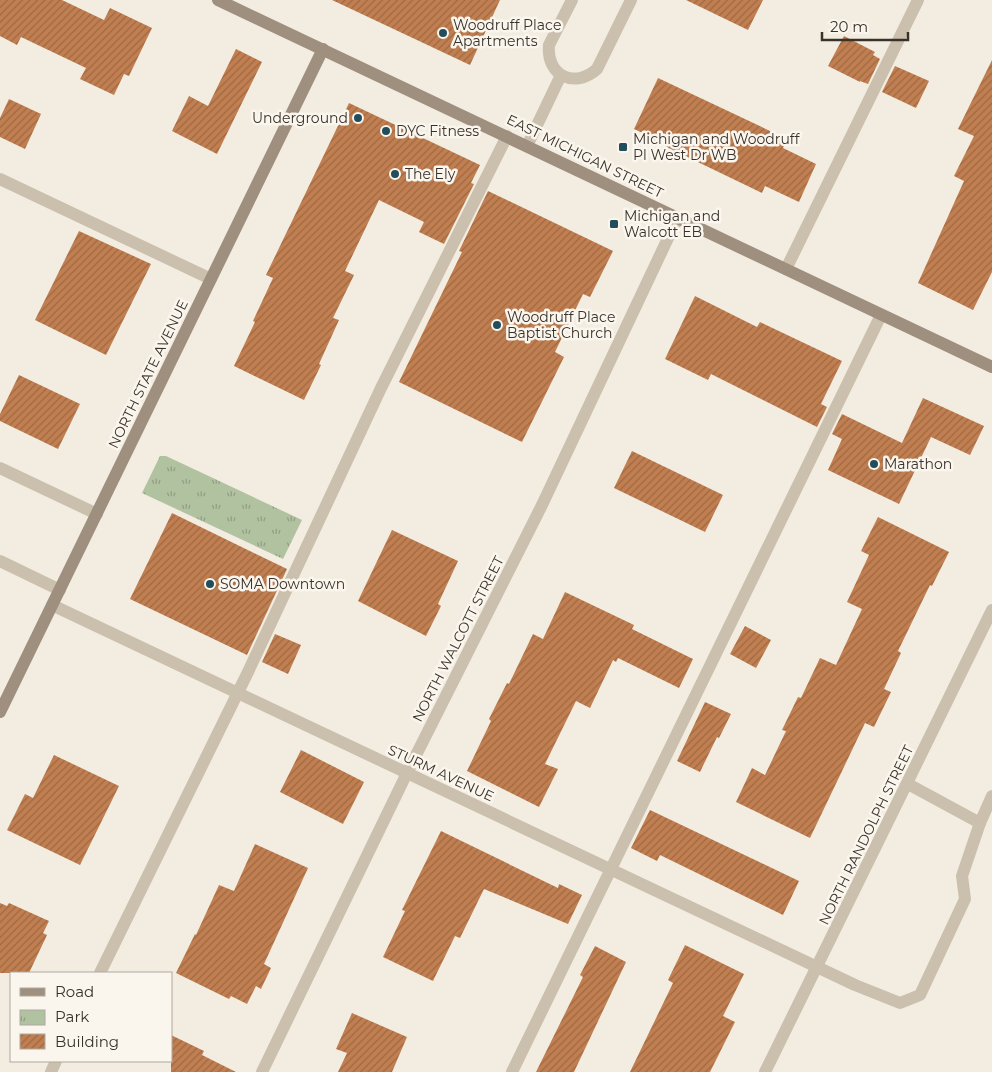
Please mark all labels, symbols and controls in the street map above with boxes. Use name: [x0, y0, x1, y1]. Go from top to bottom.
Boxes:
scale bar: [822, 10, 908, 42]
place label: Woodruff Place Apartments: [453, 16, 561, 50]
text: 20 m: [830, 17, 868, 36]
marker: Woodruff Place Apartments: [437, 27, 449, 39]
place label: Underground: [252, 109, 348, 127]
street label: EAST MICHIGAN STREET: [504, 110, 666, 202]
marker: Underground: [352, 112, 364, 124]
place label: DYC Fitness: [396, 122, 479, 140]
marker: DYC Fitness: [380, 125, 392, 137]
place label: Michigan and Woodruff Pl West Dr WB: [633, 130, 801, 164]
marker: Michigan and Woodruff Pl West Dr WB: [617, 141, 629, 153]
place label: The Ely: [405, 165, 456, 183]
marker: The Ely: [389, 168, 401, 180]
place label: Michigan and Walcott EB: [624, 207, 720, 241]
marker: Michigan and Walcott EB: [608, 218, 620, 230]
street label: NORTH STATE AVENUE: [104, 297, 192, 451]
place label: Woodruff Place Baptist Church: [507, 308, 615, 342]
marker: Woodruff Place Baptist Church: [491, 319, 503, 331]
place label: Marathon: [884, 455, 952, 473]
marker: Marathon: [868, 458, 880, 470]
street label: NORTH WALCOTT STREET: [408, 553, 508, 725]
place label: SOMA Downtown: [220, 575, 345, 593]
marker: SOMA Downtown: [204, 578, 216, 590]
street label: STURM AVENUE: [385, 741, 497, 805]
street label: NORTH RANDOLPH STREET: [815, 742, 917, 928]
legend: [10, 972, 172, 1062]
text: Road: [55, 982, 94, 1001]
text: Park: [55, 1007, 89, 1026]
text: Building: [55, 1032, 119, 1051]

